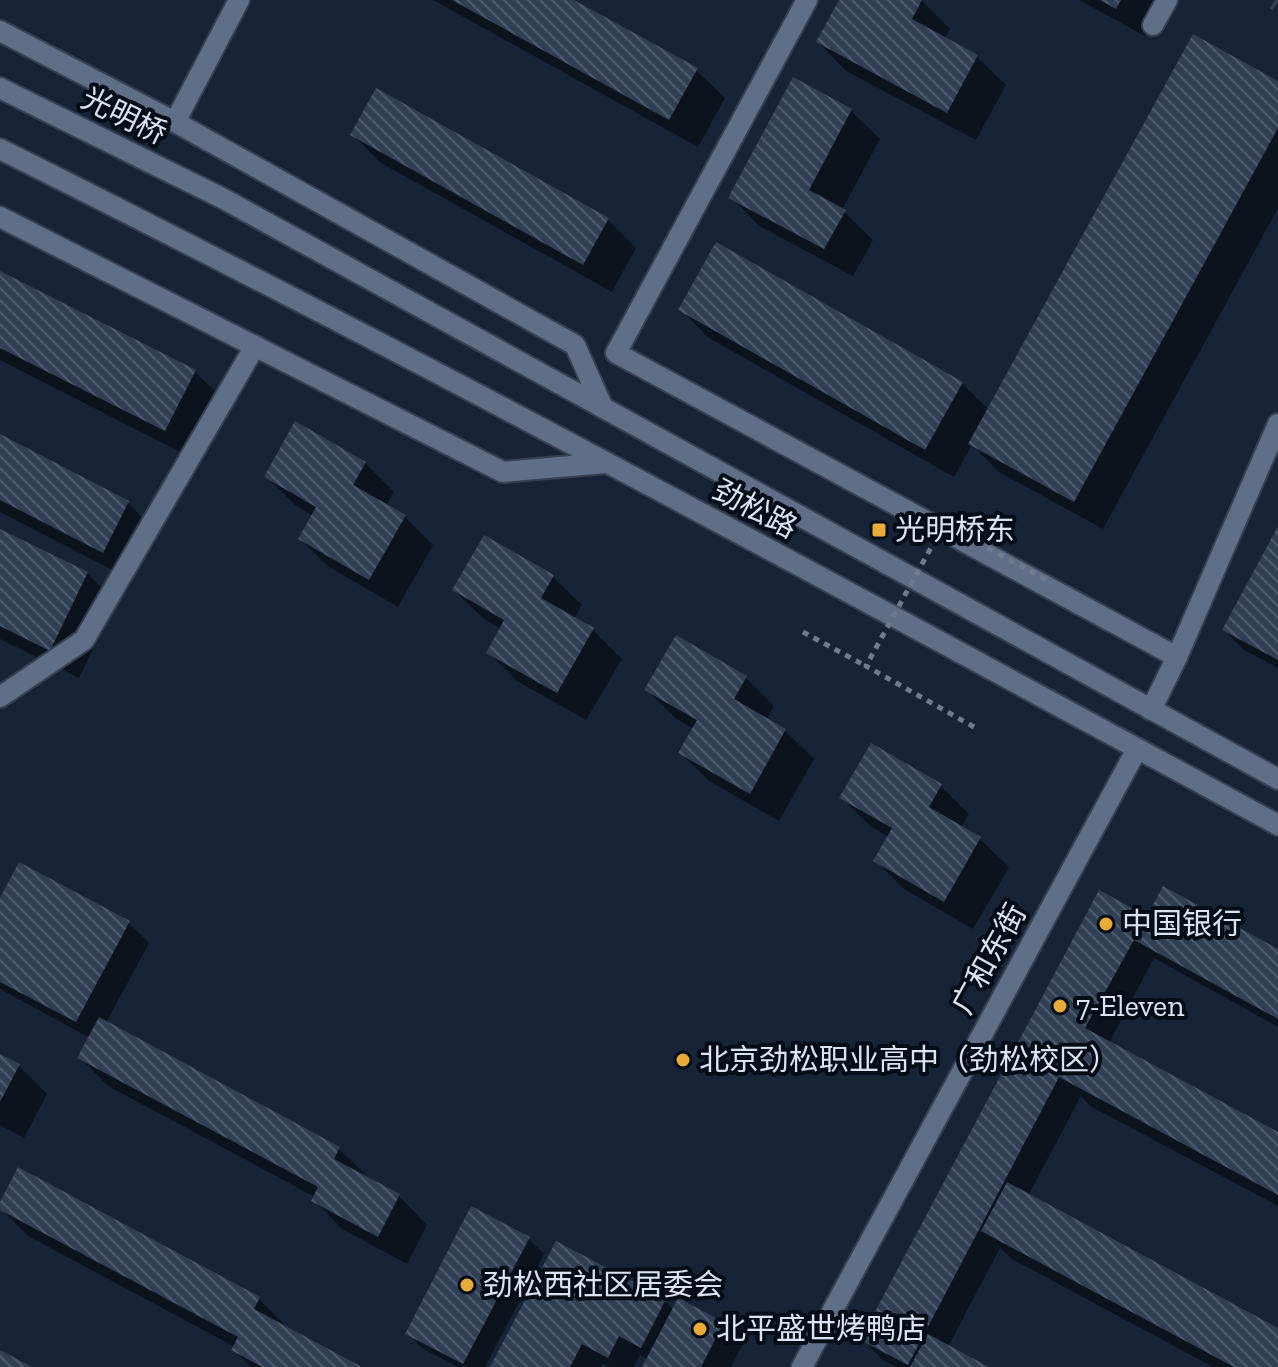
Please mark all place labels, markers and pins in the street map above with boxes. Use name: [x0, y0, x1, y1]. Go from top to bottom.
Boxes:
place label: 光明桥东: [895, 512, 1015, 548]
marker: 光明桥东: [870, 521, 888, 539]
place label: 中国银行: [1122, 906, 1242, 942]
marker: 中国银行: [1097, 915, 1115, 933]
place label: 7-Eleven: [1076, 988, 1184, 1024]
marker: 7-Eleven: [1051, 997, 1069, 1015]
place label: 北京劲松职业高中（劲松校区）: [699, 1042, 1119, 1078]
marker: 北京劲松职业高中（劲松校区）: [674, 1051, 692, 1069]
place label: 劲松西社区居委会: [483, 1267, 723, 1303]
marker: 劲松西社区居委会: [458, 1276, 476, 1294]
place label: 北平盛世烤鸭店: [716, 1311, 926, 1347]
marker: 北平盛世烤鸭店: [691, 1320, 709, 1338]

